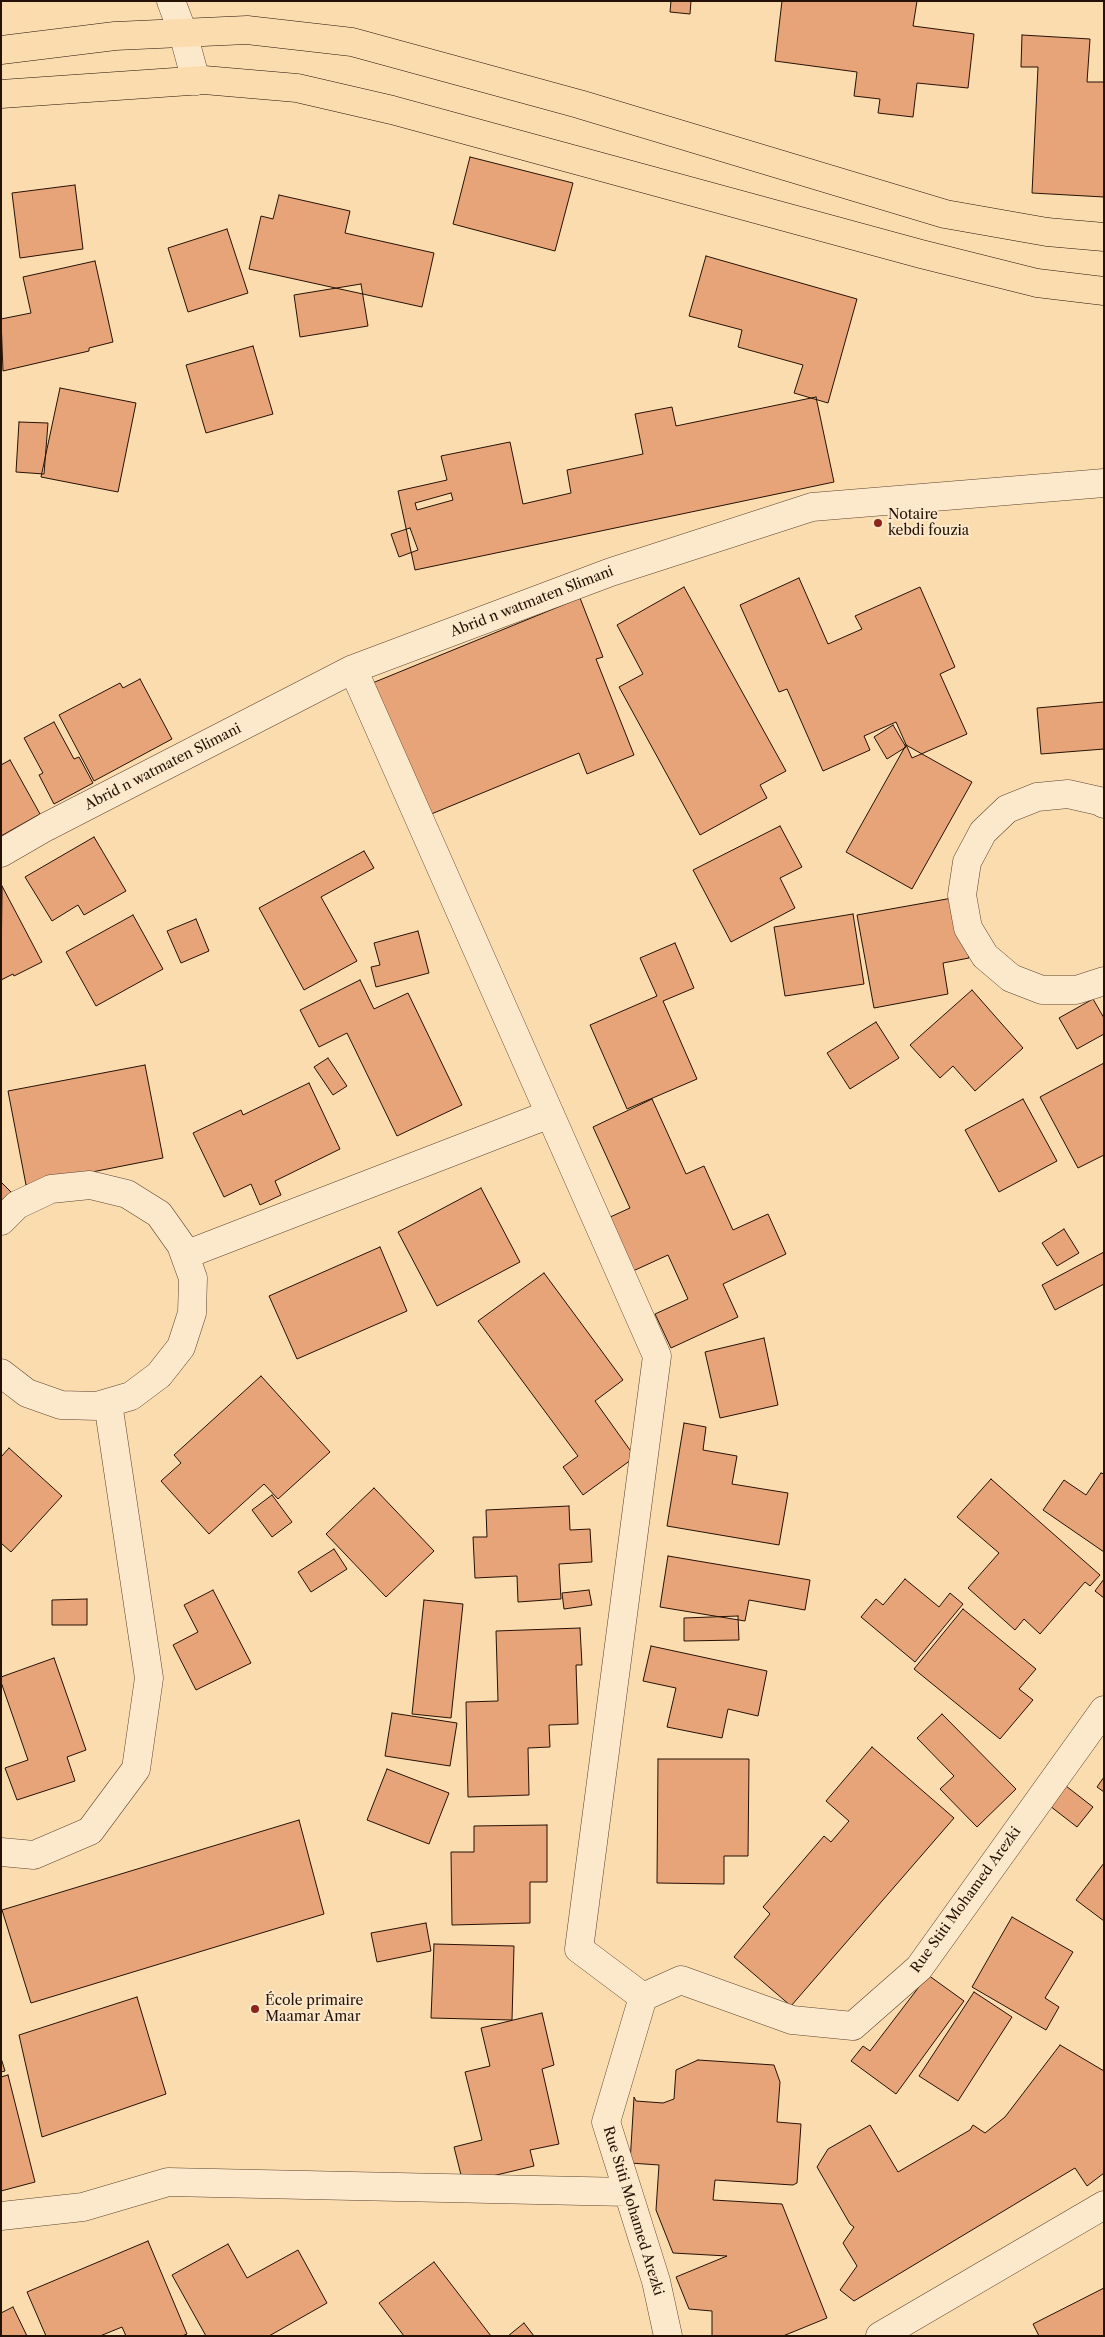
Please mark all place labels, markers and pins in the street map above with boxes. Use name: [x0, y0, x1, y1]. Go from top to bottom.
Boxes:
place label: Notaire kebdi fouzia: [888, 507, 969, 540]
marker: Notaire kebdi fouzia: [872, 517, 884, 529]
place label: École primaire Maamar Amar: [265, 1993, 363, 2025]
marker: École primaire Maamar Amar: [249, 2003, 261, 2015]

